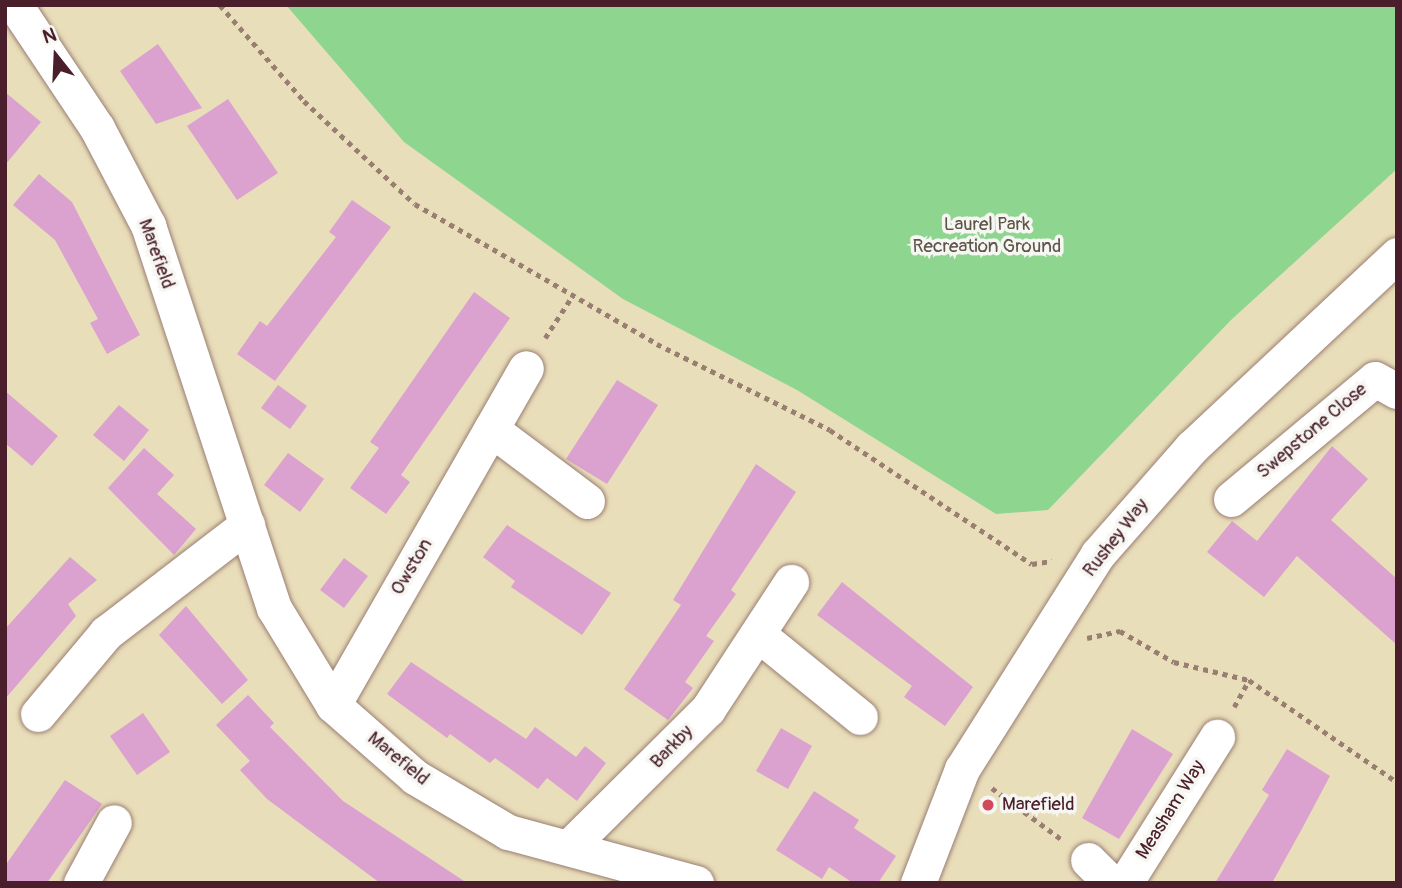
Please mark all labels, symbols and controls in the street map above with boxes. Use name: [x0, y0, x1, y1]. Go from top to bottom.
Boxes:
north arrow: [21, 21, 91, 91]
text: N: [40, 23, 59, 49]
park label: Laurel Park Recreation Ground: [913, 214, 1061, 258]
street label: Marefield: [133, 216, 179, 292]
street label: Swepstone Close: [1252, 378, 1372, 484]
street label: Rushey Way: [1078, 494, 1154, 582]
street label: Owston: [386, 535, 438, 599]
street label: Barkby: [646, 720, 698, 774]
street label: Marefield: [363, 727, 433, 791]
street label: Measham Way: [1132, 756, 1210, 864]
place label: Marefield: [1002, 794, 1075, 816]
marker: Marefield: [980, 797, 996, 813]

